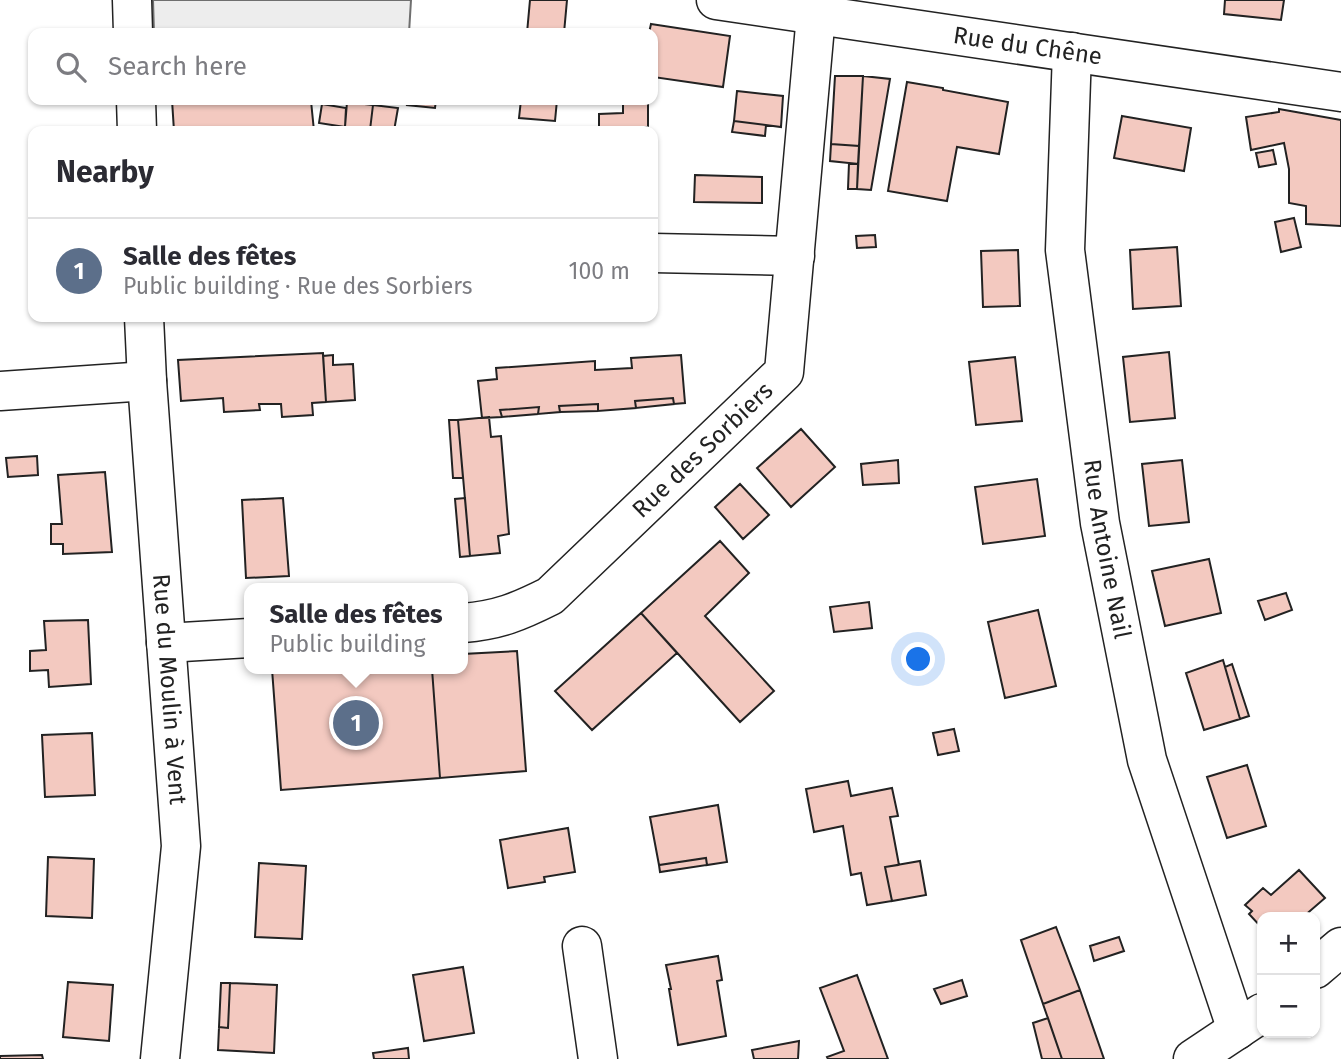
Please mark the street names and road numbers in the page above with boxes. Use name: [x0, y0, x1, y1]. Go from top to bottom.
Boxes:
street label: Rue du Chêne: [951, 21, 1104, 71]
street label: Rue des Sorbiers: [627, 376, 779, 524]
street label: Rue Antoine Nail: [1078, 457, 1137, 641]
street label: Rue du Moulin à Vent: [147, 573, 192, 806]

